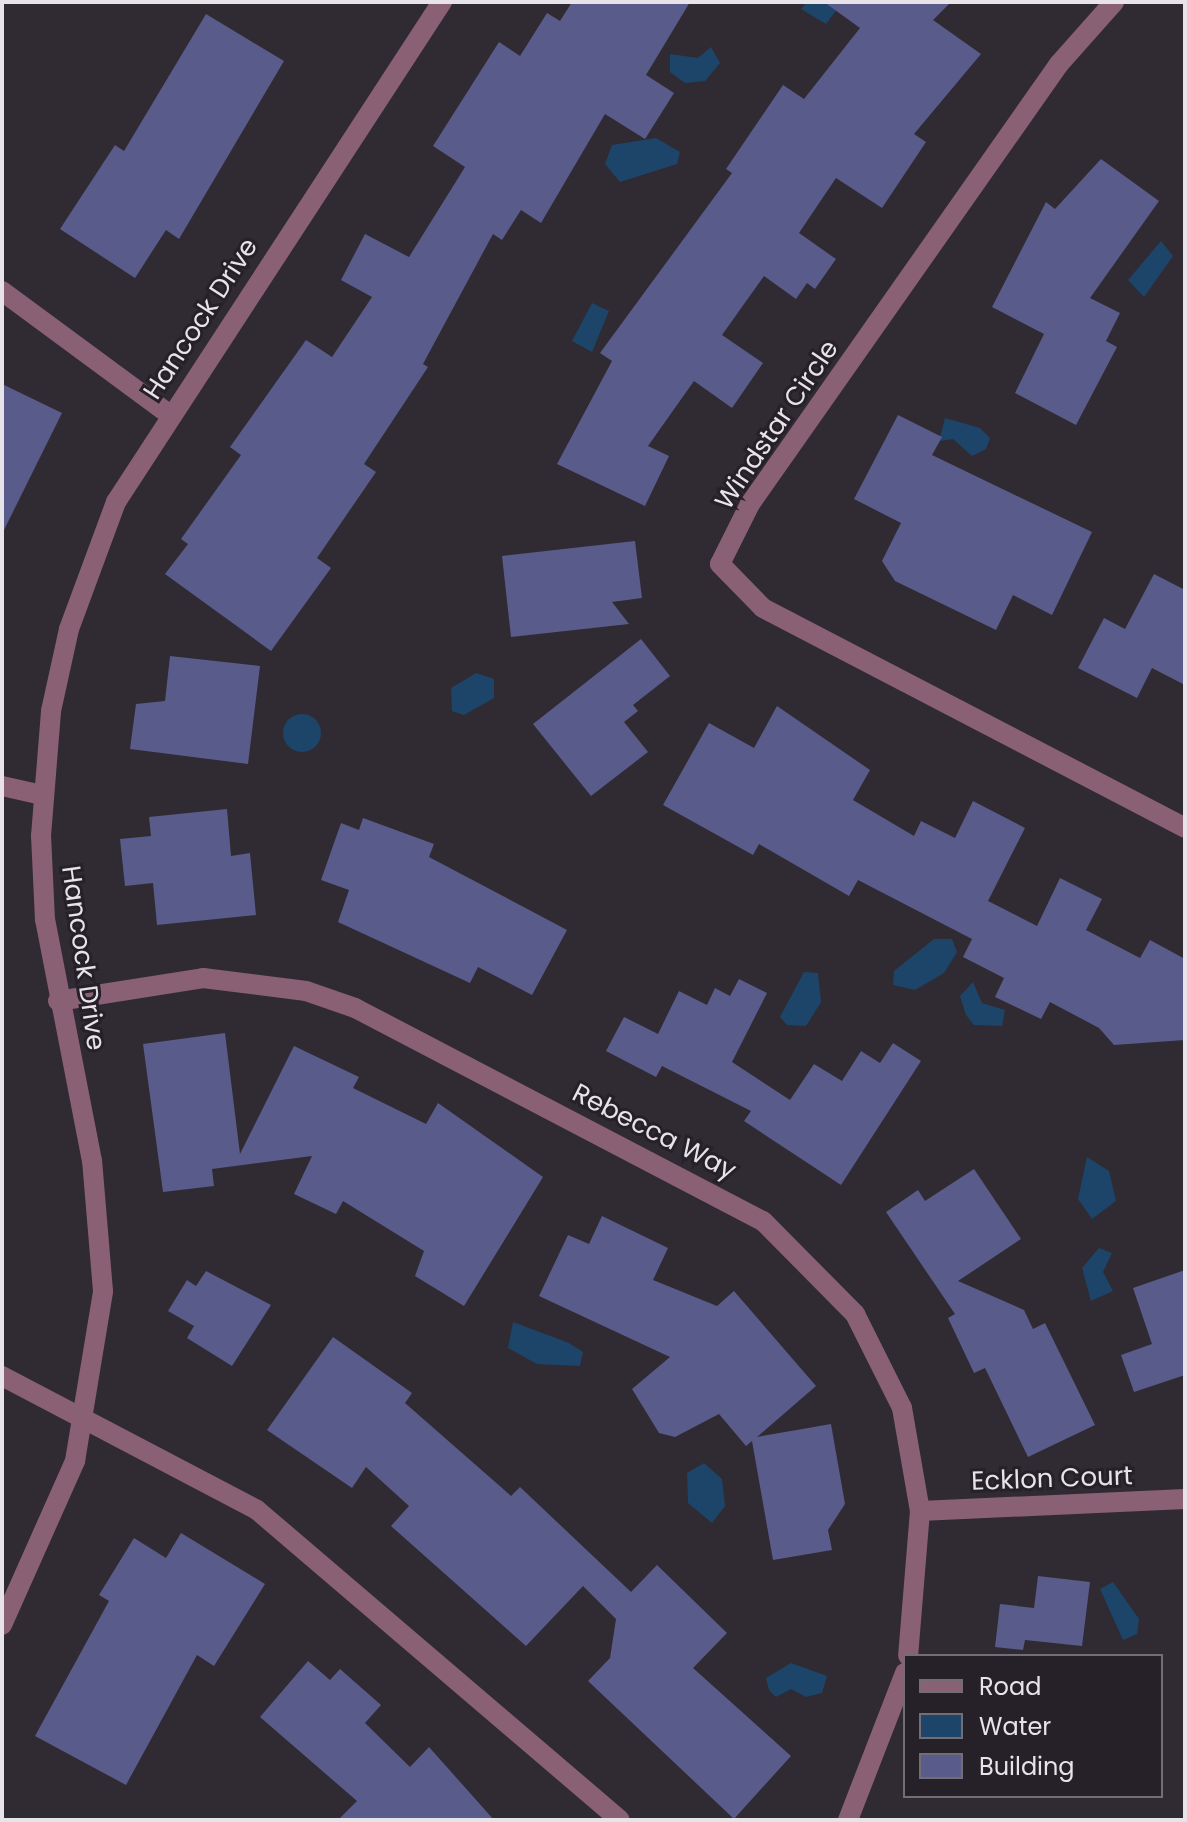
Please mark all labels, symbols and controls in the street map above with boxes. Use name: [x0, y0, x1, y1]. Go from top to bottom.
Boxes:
street label: Hancock Drive: [137, 233, 265, 405]
street label: Windstar Circle: [709, 334, 845, 516]
street label: Hancock Drive: [55, 864, 111, 1052]
street label: Rebecca Way: [567, 1077, 741, 1187]
street label: Ecklon Court: [971, 1461, 1133, 1497]
legend: [903, 1654, 1163, 1798]
text: Road: [979, 1670, 1041, 1703]
text: Water: [979, 1710, 1051, 1743]
text: Building: [979, 1750, 1075, 1783]

